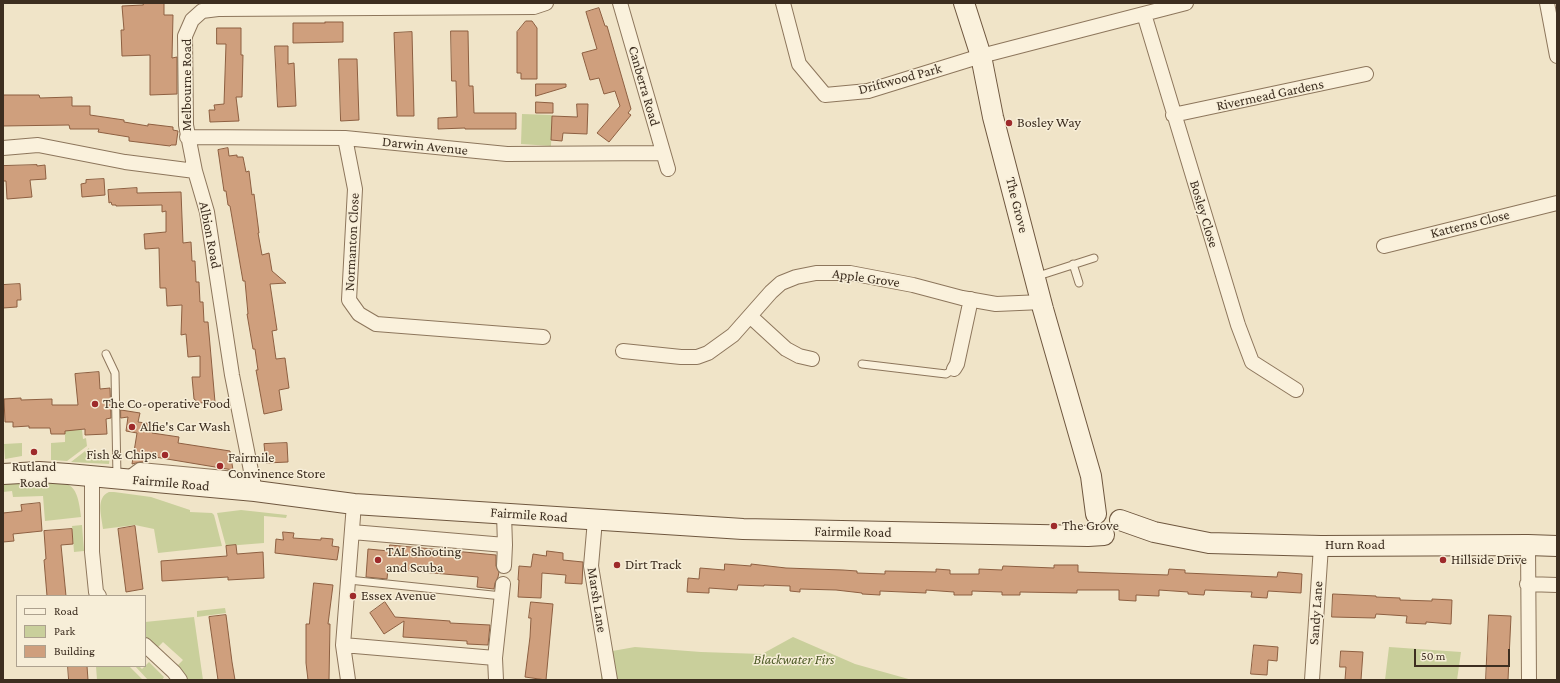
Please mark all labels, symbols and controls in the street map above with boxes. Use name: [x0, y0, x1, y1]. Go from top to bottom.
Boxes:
street label: Melbourne Road: [179, 39, 195, 131]
street label: Canberra Road: [625, 44, 663, 128]
street label: Driftwood Park: [856, 60, 944, 98]
street label: Rivermead Gardens: [1215, 75, 1325, 115]
place label: Bosley Way: [1017, 115, 1081, 131]
marker: Bosley Way: [1004, 118, 1014, 128]
street label: Darwin Avenue: [381, 133, 469, 159]
street label: The Grove: [1002, 175, 1032, 235]
street label: Bosley Close: [1186, 178, 1222, 250]
street label: Normanton Close: [341, 192, 363, 292]
street label: Albion Road: [195, 200, 225, 270]
street label: Katterns Close: [1429, 206, 1511, 242]
street label: Apple Grove: [831, 265, 901, 291]
place label: The Co-operative Food: [103, 396, 230, 412]
marker: The Co-operative Food: [90, 399, 100, 409]
place label: Alfie's Car Wash: [140, 419, 231, 435]
marker: Alfie's Car Wash: [127, 422, 137, 432]
marker: Rutland Road: [29, 447, 39, 457]
place label: Fish & Chips: [86, 447, 157, 463]
marker: Fish & Chips: [160, 450, 170, 460]
place label: Fairmile Convinence Store: [228, 450, 325, 482]
place label: Rutland Road: [12, 459, 56, 492]
marker: Fairmile Convinence Store: [215, 461, 225, 471]
street label: Fairmile Road: [132, 471, 210, 495]
street label: Fairmile Road: [490, 504, 568, 526]
place label: The Grove: [1062, 518, 1119, 534]
marker: The Grove: [1049, 521, 1059, 531]
street label: Fairmile Road: [814, 523, 892, 541]
street label: Hurn Road: [1325, 537, 1385, 553]
place label: TAL Shooting and Scuba: [386, 544, 461, 576]
place label: Hillside Drive: [1451, 552, 1527, 568]
marker: TAL Shooting and Scuba: [373, 555, 383, 565]
marker: Hillside Drive: [1438, 555, 1448, 565]
place label: Dirt Track: [625, 557, 681, 573]
marker: Dirt Track: [612, 560, 622, 570]
street label: Marsh Lane: [584, 566, 610, 634]
street label: Sandy Lane: [1305, 580, 1327, 646]
place label: Essex Avenue: [361, 588, 436, 604]
marker: Essex Avenue: [348, 591, 358, 601]
legend: [16, 595, 146, 667]
text: Road: [54, 604, 78, 618]
text: Park: [54, 624, 75, 638]
scale bar: [1416, 641, 1512, 667]
text: Building: [54, 644, 95, 658]
text: 50 m: [1421, 649, 1445, 663]
park label: Blackwater Firs: [754, 652, 834, 668]

